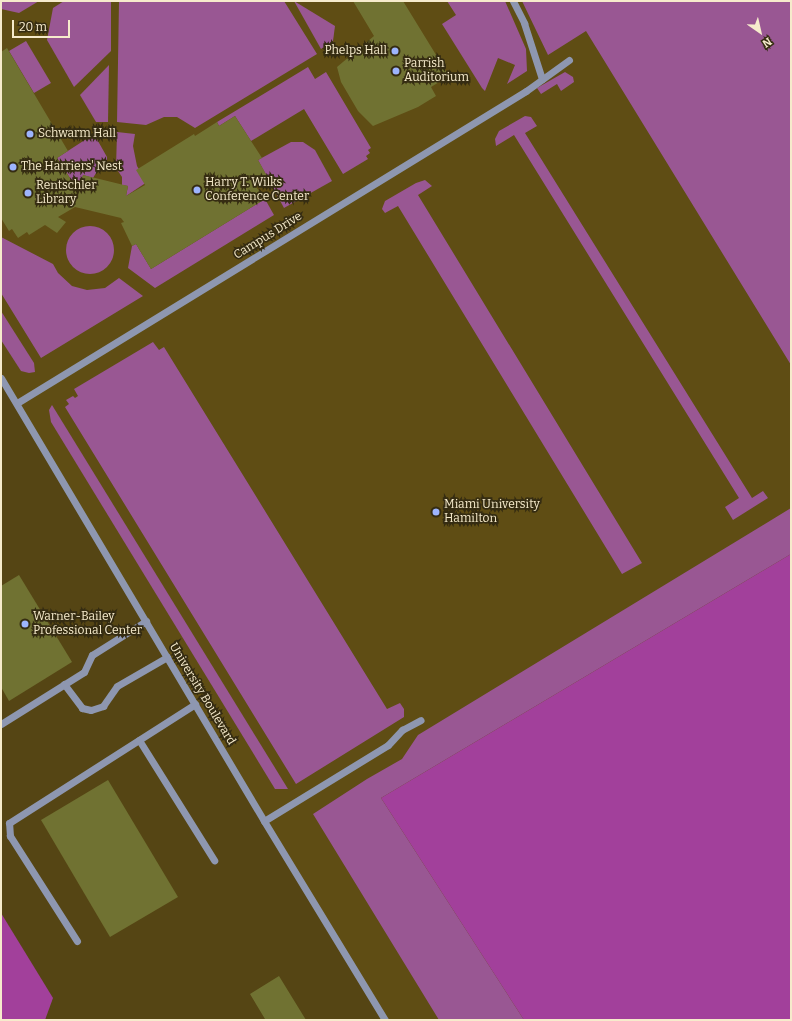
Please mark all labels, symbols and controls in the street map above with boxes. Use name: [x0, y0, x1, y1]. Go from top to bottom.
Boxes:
scale bar: [14, 12, 72, 38]
north arrow: [740, 12, 780, 52]
text: 20 m: [19, 20, 47, 34]
text: N: [760, 35, 774, 50]
place label: Phelps Hall: [324, 44, 387, 58]
marker: Phelps Hall: [390, 46, 400, 56]
place label: Parrish Auditorium: [404, 57, 469, 85]
marker: Parrish Auditorium: [391, 66, 401, 76]
place label: Schwarm Hall: [38, 127, 116, 141]
marker: Schwarm Hall: [25, 129, 35, 139]
place label: The Harriers' Nest: [21, 160, 122, 174]
marker: The Harriers' Nest: [8, 162, 18, 172]
place label: Harry T. Wilks Conference Center: [205, 176, 309, 204]
place label: Rentschler Library: [36, 179, 96, 207]
marker: Harry T. Wilks Conference Center: [192, 185, 202, 195]
marker: Rentschler Library: [23, 188, 33, 198]
street label: Campus Drive: [231, 209, 305, 263]
place label: Miami University Hamilton: [444, 498, 540, 526]
marker: Miami University Hamilton: [431, 507, 441, 517]
place label: Warner-Bailey Professional Center: [33, 610, 142, 638]
marker: Warner-Bailey Professional Center: [20, 619, 30, 629]
street label: University Boulevard: [166, 640, 238, 748]

